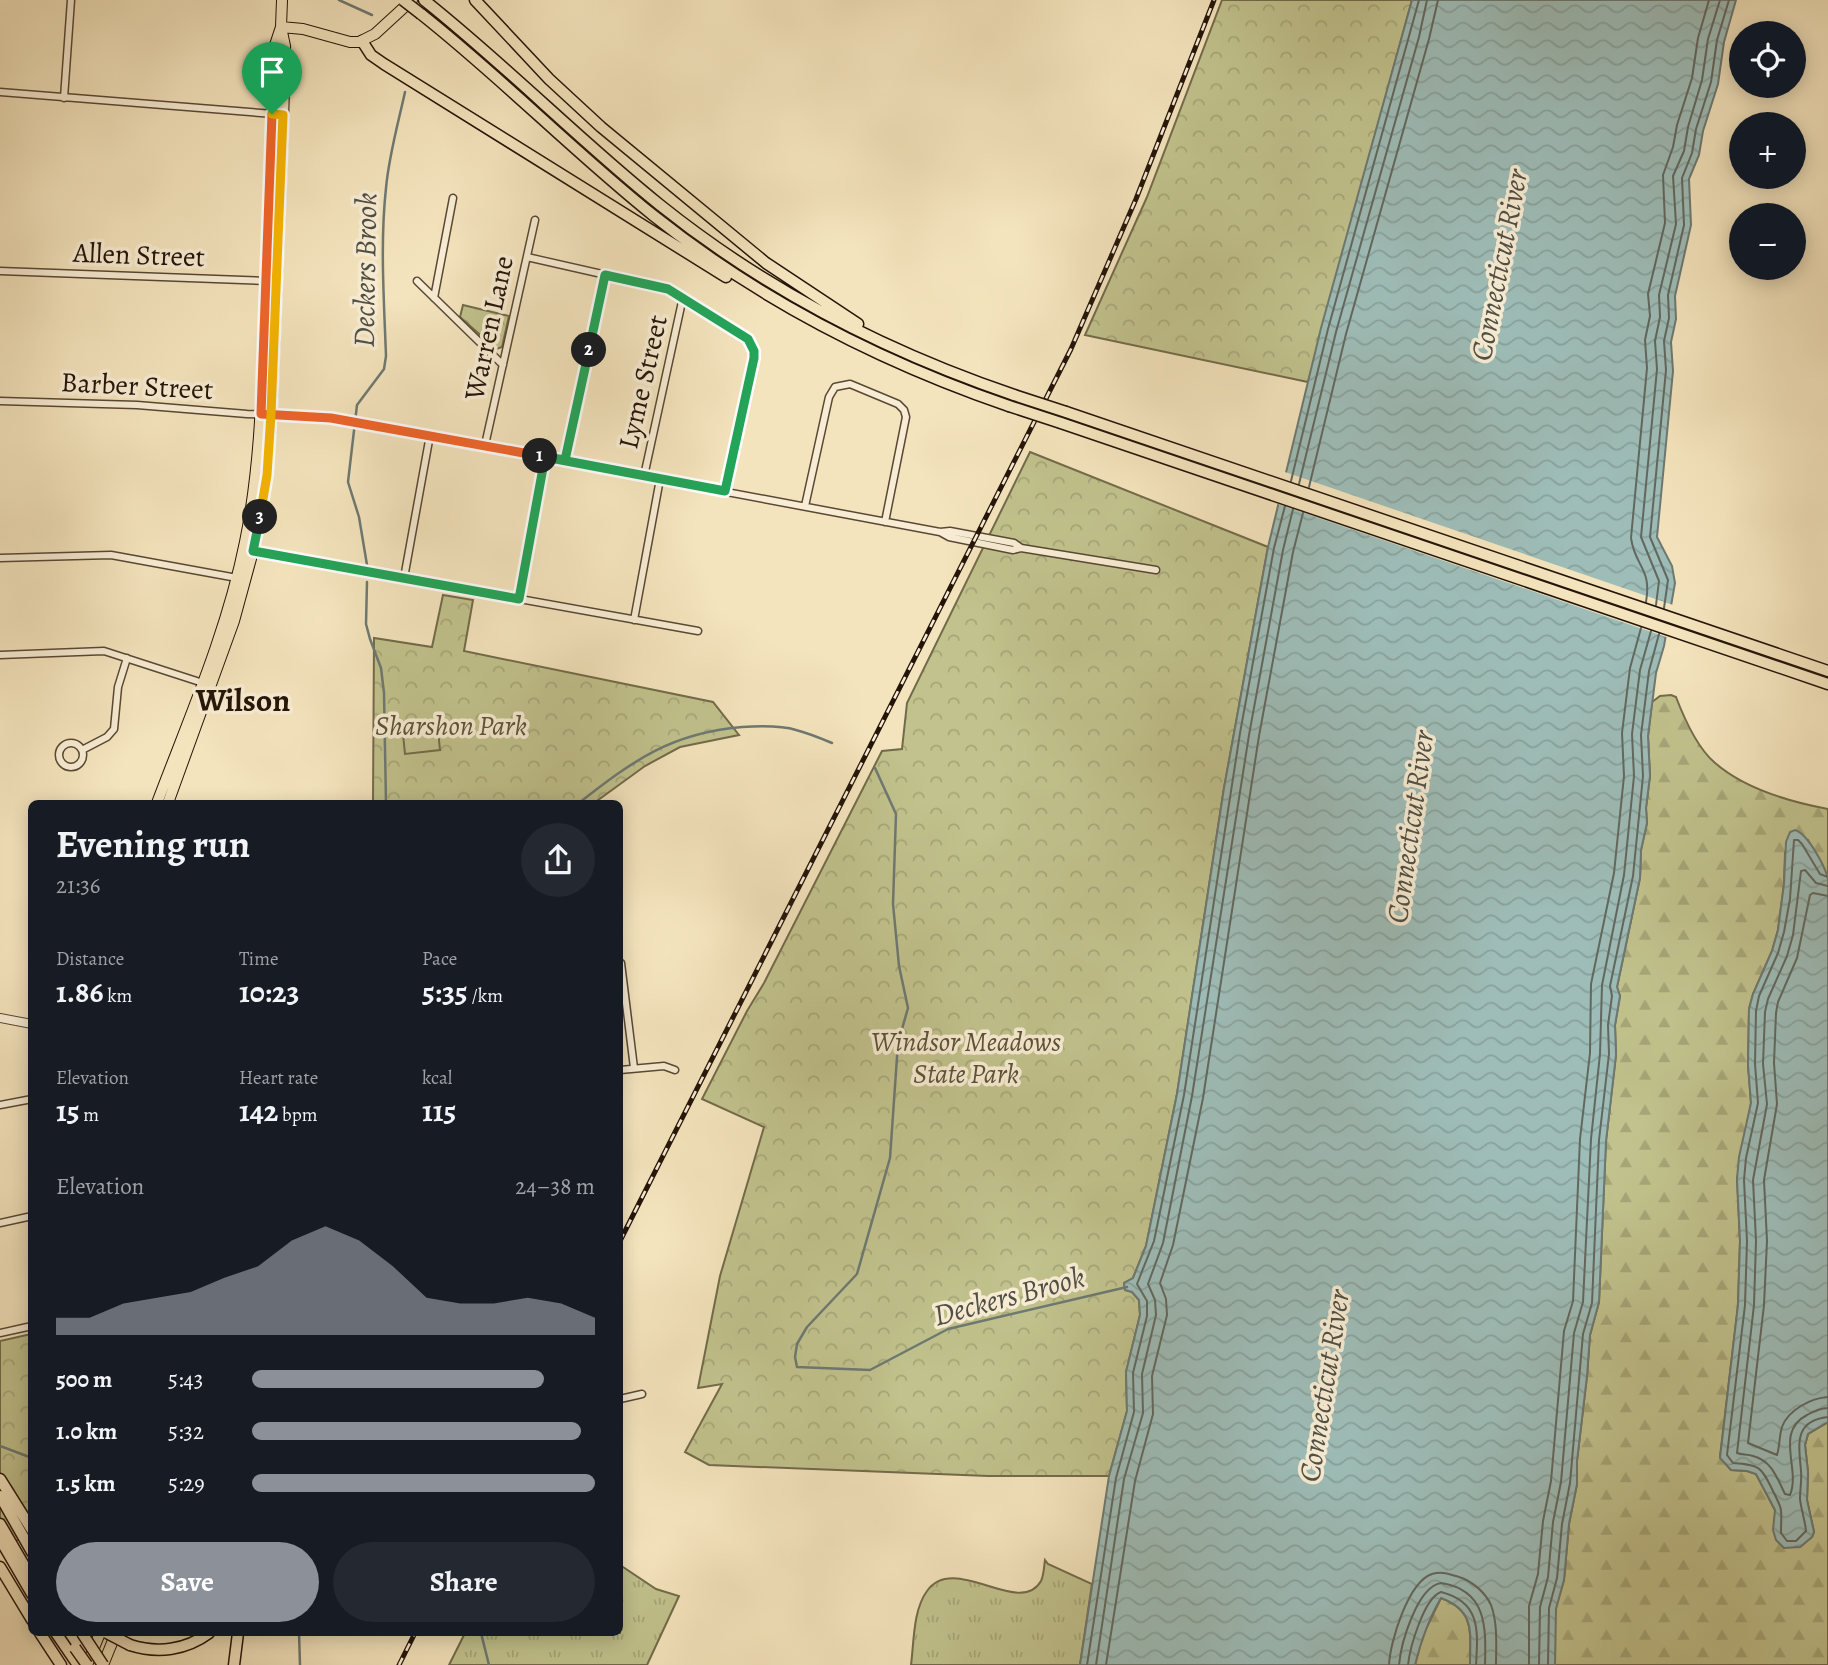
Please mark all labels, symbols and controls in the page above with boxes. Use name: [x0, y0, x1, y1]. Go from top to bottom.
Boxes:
map controls: [1729, 21, 1806, 280]
button: locate: [1729, 21, 1806, 98]
pin: [242, 42, 302, 114]
icon: arrive: [253, 53, 291, 91]
button: +: [1729, 112, 1806, 189]
water label: Connecticut River: [1461, 164, 1537, 364]
water label: Deckers Brook: [344, 192, 386, 348]
button: −: [1729, 203, 1806, 280]
street label: Allen Street: [72, 234, 205, 276]
street label: Warren Lane: [455, 252, 523, 405]
street label: Lyme Street: [609, 311, 677, 453]
pin: 2: [572, 332, 606, 368]
text: 2: [584, 336, 593, 362]
street label: Barber Street: [60, 363, 214, 409]
pin: 1: [522, 438, 558, 474]
text: 1: [536, 442, 543, 468]
pin: 3: [243, 500, 278, 534]
text: 3: [255, 503, 264, 529]
district label: Wilson: [195, 678, 290, 722]
park label: Sharshon Park: [375, 707, 527, 745]
water label: Connecticut River: [1377, 727, 1444, 926]
text: Evening run: [56, 818, 250, 870]
button: share: [521, 823, 595, 897]
text: 21:36: [56, 870, 100, 901]
text: Distance: [56, 946, 124, 972]
text: Time: [239, 946, 278, 972]
text: Pace: [422, 946, 457, 972]
text: 1.86: [56, 972, 103, 1012]
text: 10:23: [239, 972, 299, 1012]
text: 5:35: [422, 972, 468, 1012]
text: km: [103, 983, 132, 1009]
text: /km: [468, 983, 503, 1009]
park label: Windsor Meadows State Park: [871, 1023, 1061, 1093]
text: Elevation: [56, 1065, 129, 1091]
text: Heart rate: [239, 1065, 318, 1091]
text: kcal: [422, 1065, 452, 1091]
text: 15: [56, 1091, 80, 1131]
text: 142: [239, 1091, 278, 1131]
text: 115: [422, 1091, 456, 1131]
text: m: [80, 1102, 99, 1128]
text: bpm: [278, 1102, 318, 1128]
text: Elevation: [56, 1171, 144, 1202]
text: 24–38 m: [515, 1171, 595, 1202]
water label: Deckers Brook: [929, 1257, 1089, 1335]
water label: Connecticut River: [1289, 1285, 1359, 1485]
text: 500 m: [56, 1364, 112, 1395]
text: 5:43: [168, 1364, 203, 1395]
text: 1.0 km: [56, 1416, 117, 1447]
text: 5:32: [168, 1416, 204, 1447]
text: 1.5 km: [56, 1468, 116, 1499]
text: 5:29: [168, 1468, 205, 1499]
button: Save: [56, 1542, 319, 1622]
button: Share: [333, 1542, 595, 1622]

